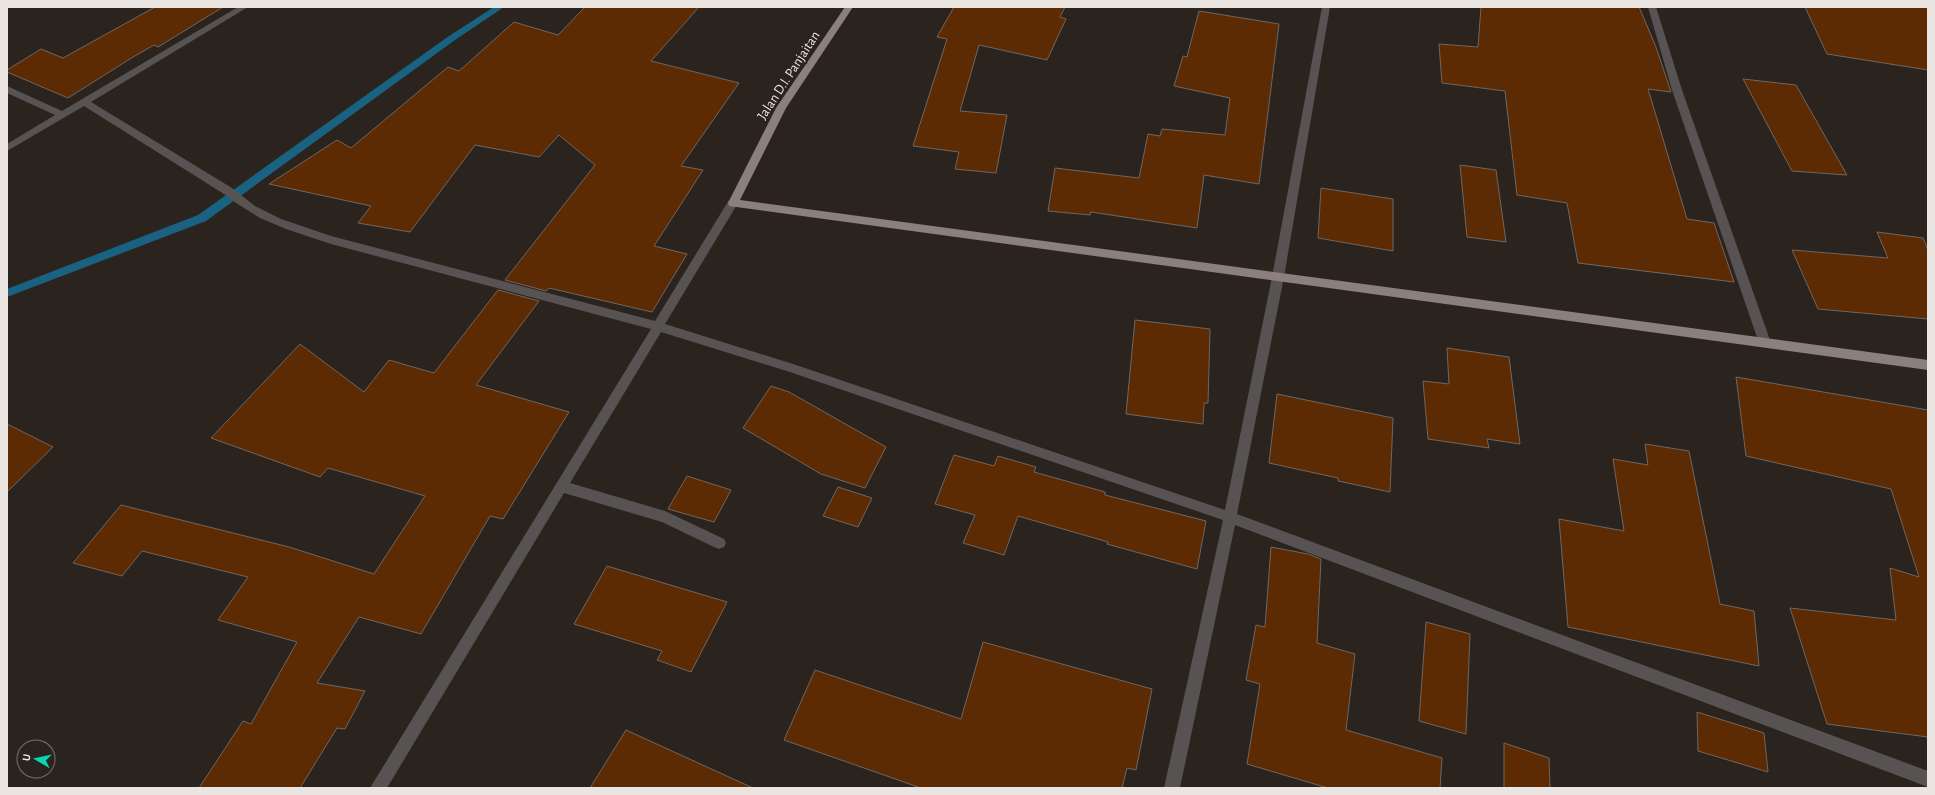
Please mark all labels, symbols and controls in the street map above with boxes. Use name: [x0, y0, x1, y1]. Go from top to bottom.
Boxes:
street label: Jalan D.I. Panjaitan: [755, 29, 823, 122]
north arrow: [16, 739, 56, 779]
text: U: [21, 753, 33, 762]

